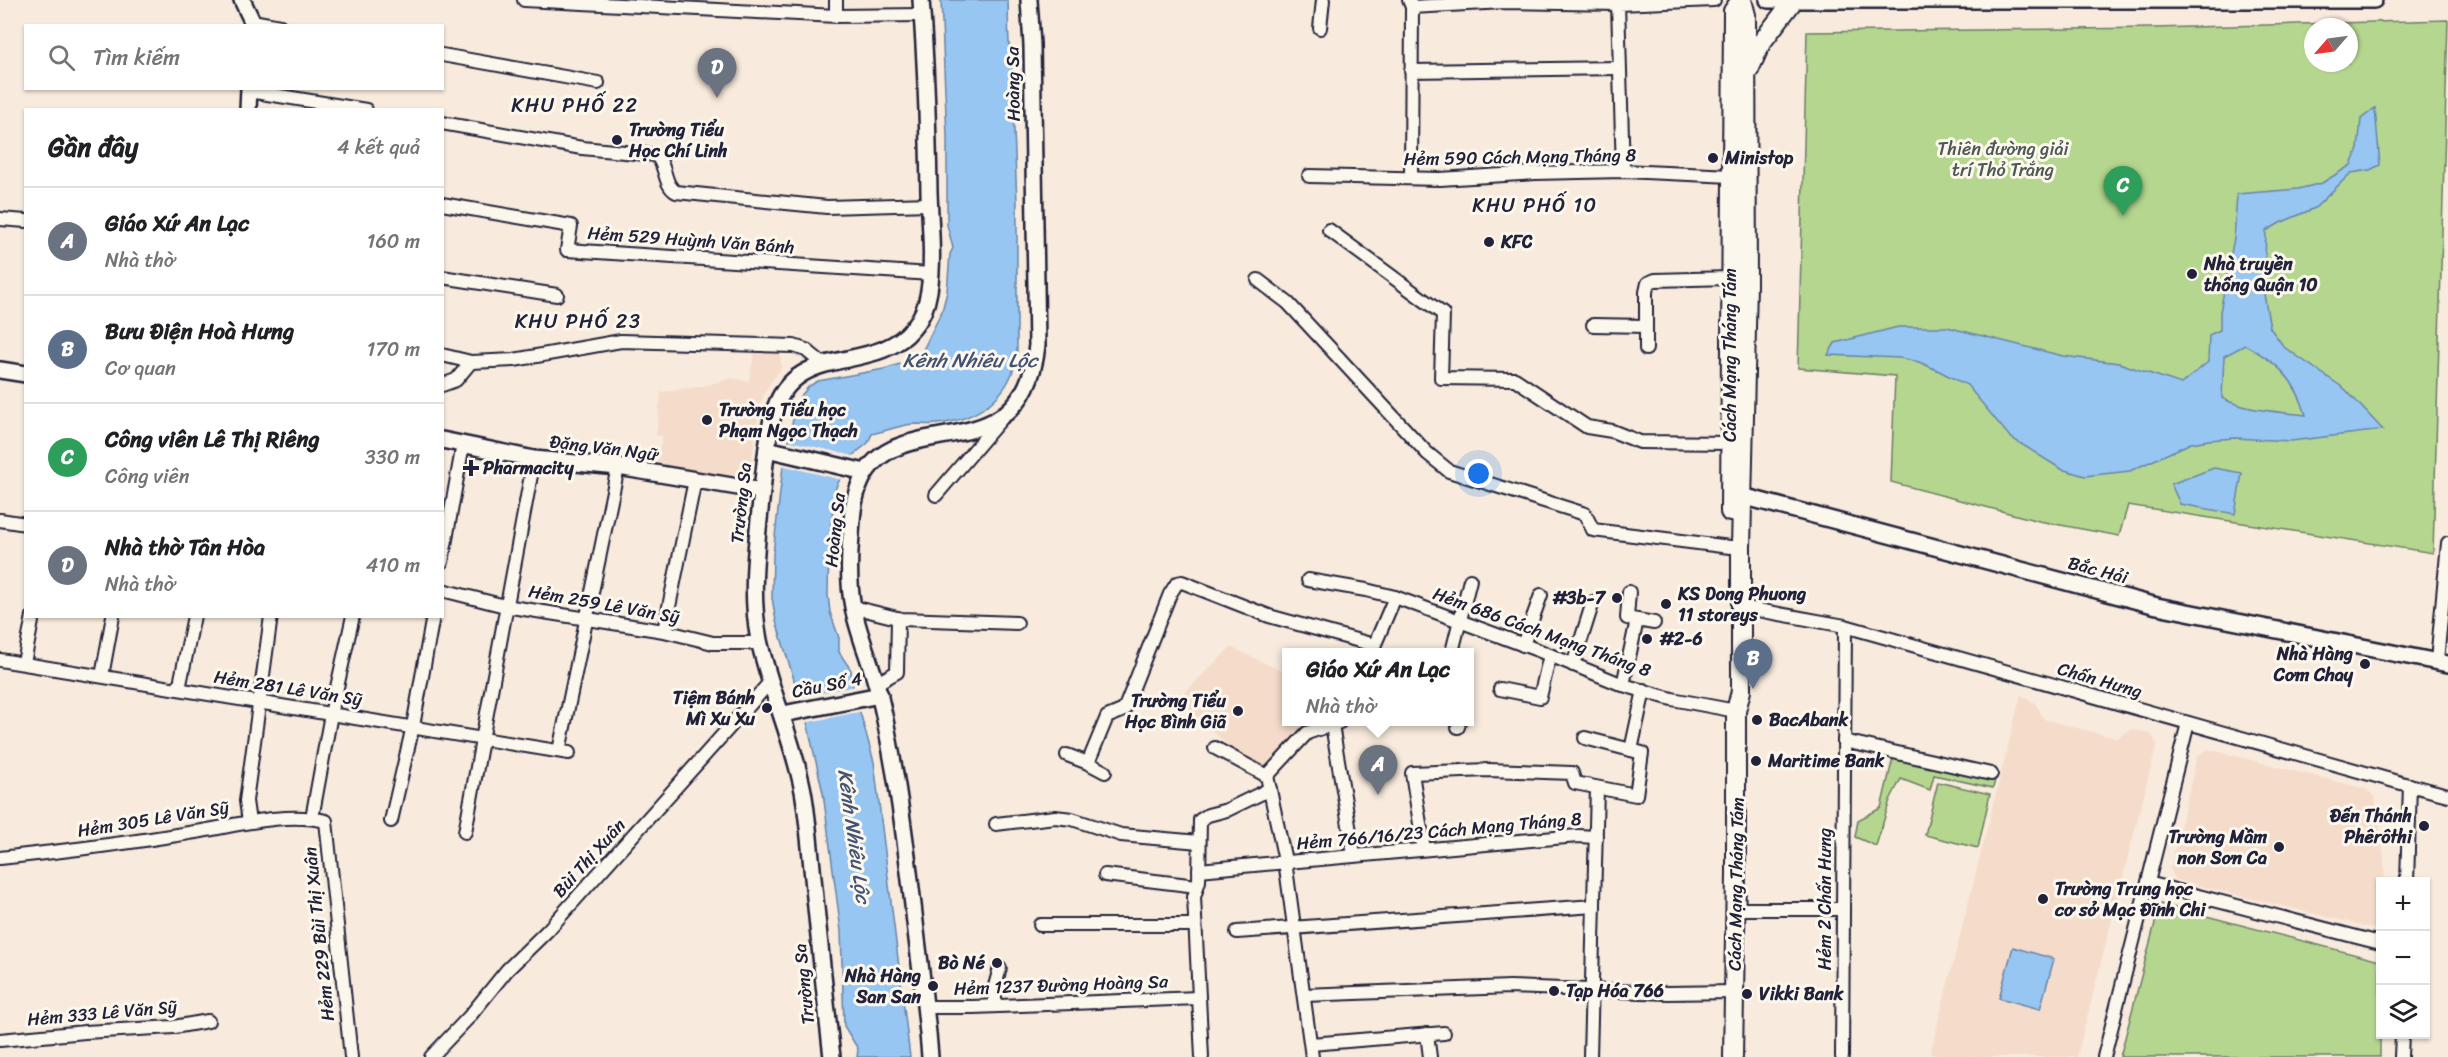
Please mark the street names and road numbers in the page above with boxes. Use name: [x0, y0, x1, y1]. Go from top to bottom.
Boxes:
street label: Hoàng Sa: [996, 45, 1030, 122]
street label: Hẻm 590 Cách Mạng Tháng 8: [1403, 139, 1637, 175]
street label: Hẻm 529 Huỳnh Văn Bánh: [587, 217, 795, 263]
street label: Cách Mạng Tháng Tám: [1714, 268, 1746, 442]
street label: Đặng Văn Ngữ: [548, 425, 662, 471]
street label: Trường Sa: [721, 461, 761, 545]
street label: Hoàng Sa: [815, 490, 855, 569]
street label: Bắc Hải: [2064, 547, 2132, 594]
street label: Hẻm 259 Lê Văn Sỹ: [526, 575, 683, 633]
street label: Hẻm 686 Cách Mạng Tháng 8: [1428, 578, 1656, 687]
street label: Chấn Hưng: [2054, 653, 2146, 707]
street label: Hẻm 281 Lê Văn Sỹ: [212, 661, 365, 716]
street label: Cầu Số 4: [789, 663, 865, 707]
street label: Hẻm 305 Lê Văn Sỹ: [75, 791, 232, 847]
street label: Cách Mạng Tháng Tám: [1718, 797, 1754, 971]
street label: Hẻm 766/16/23 Cách Mạng Tháng 8: [1295, 803, 1583, 859]
street label: Bùi Thị Xuân: [544, 811, 634, 905]
street label: Hẻm 2 Chấn Hưng: [1809, 828, 1841, 970]
street label: Hẻm 229 Bùi Thị Xuân: [294, 845, 344, 1023]
street label: Trường Sa: [784, 942, 824, 1026]
street label: Hẻm 1237 Đường Hoàng Sa: [953, 965, 1170, 1005]
street label: Hẻm 333 Lê Văn Sỹ: [26, 990, 179, 1035]

